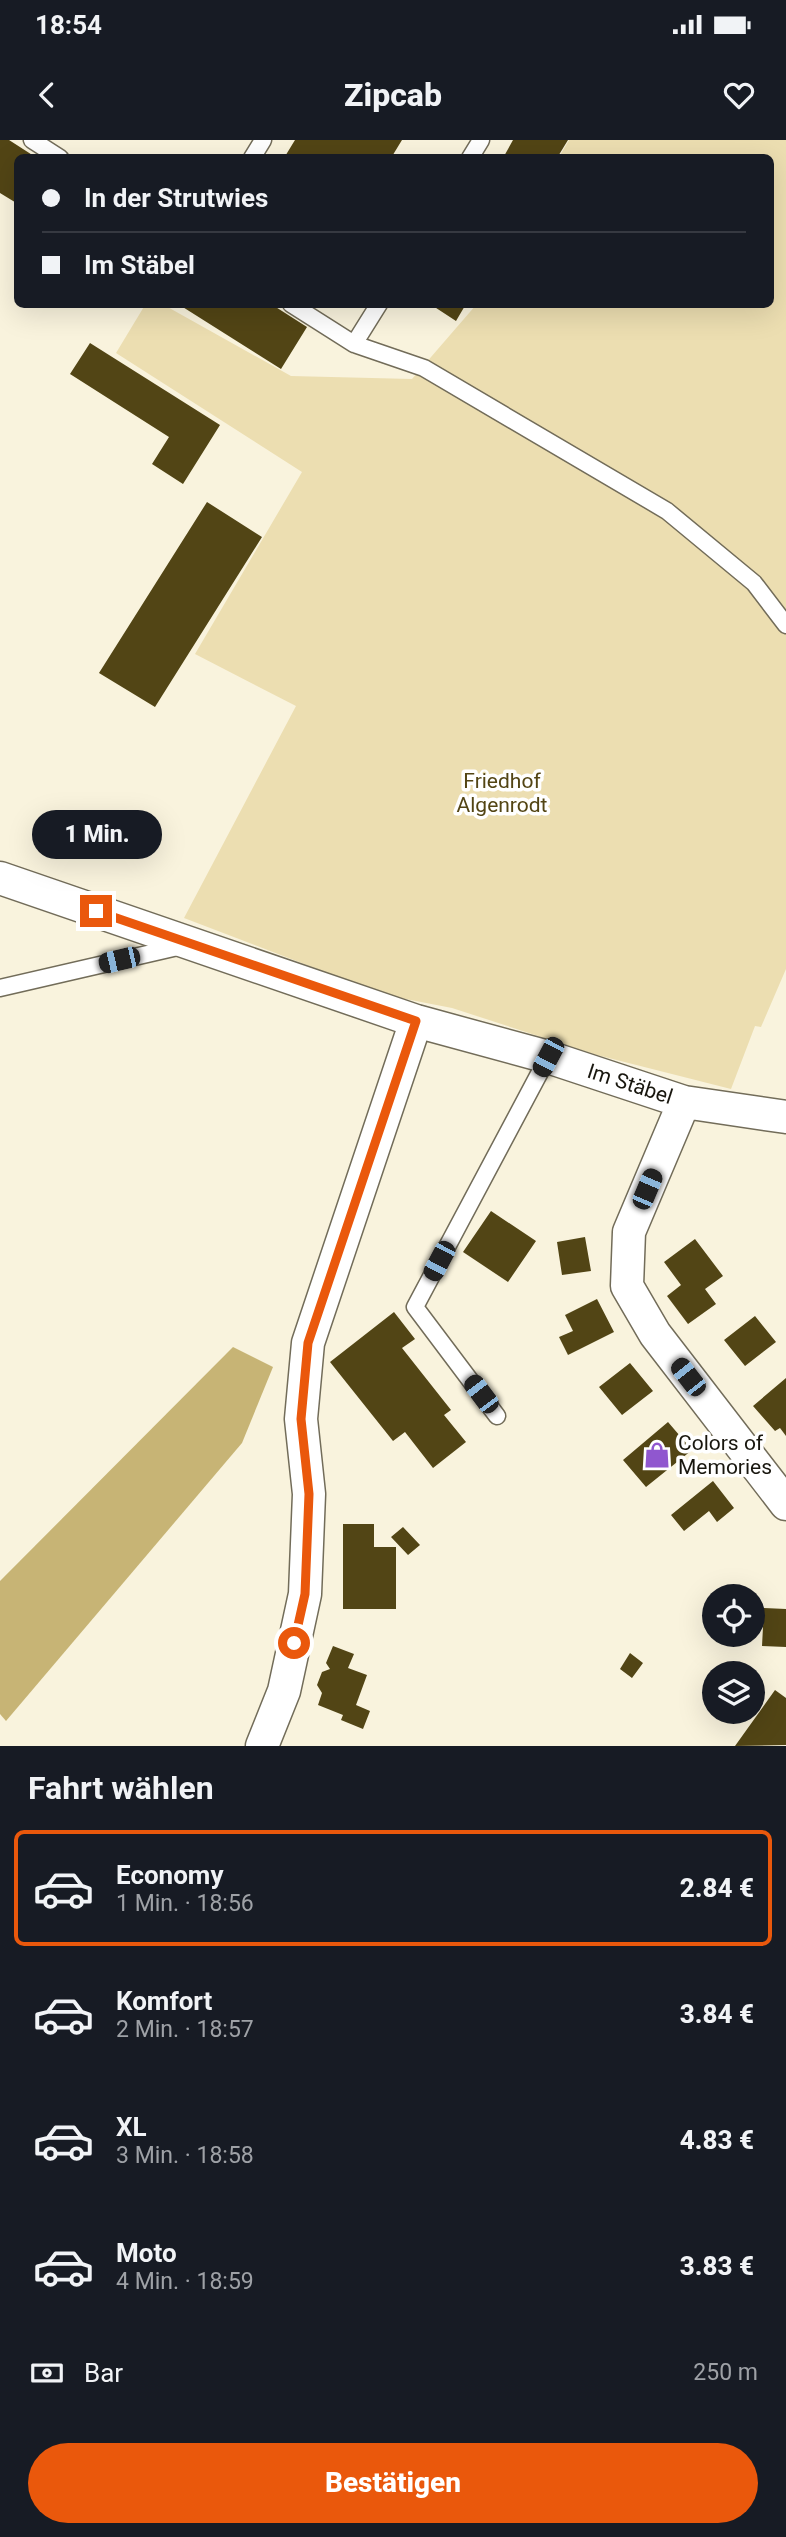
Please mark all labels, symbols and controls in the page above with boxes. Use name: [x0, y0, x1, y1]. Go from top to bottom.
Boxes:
text: 18:54: [35, 10, 102, 40]
icon: back: [28, 76, 66, 114]
text: Zipcab: [344, 76, 442, 114]
icon: heart: [720, 76, 758, 114]
text: In der Strutwies: [84, 183, 268, 213]
text: Im Stäbel: [84, 250, 195, 280]
park label: Friedhof Algenrodt: [457, 769, 548, 817]
callout: 1 Min.: [31, 810, 161, 858]
text: 1 Min.: [64, 821, 130, 848]
route end: [80, 895, 112, 927]
car: [97, 945, 142, 975]
car: [529, 1034, 568, 1080]
street label: Im Stäbel: [584, 1059, 676, 1109]
car: [630, 1166, 665, 1212]
car: [420, 1238, 459, 1284]
car: [667, 1354, 710, 1400]
car: [460, 1371, 503, 1417]
place label: Colors of Memories: [678, 1431, 772, 1479]
shop icon: Colors of Memories: [642, 1440, 672, 1470]
map controls: [702, 1584, 765, 1724]
button: locate: [702, 1584, 765, 1647]
route start: [278, 1627, 310, 1659]
button: layers: [702, 1661, 765, 1724]
text: Fahrt wählen: [28, 1769, 214, 1807]
icon: car: [32, 1857, 95, 1920]
text: Economy: [116, 1860, 223, 1890]
text: 2.84 €: [680, 1873, 754, 1903]
text: 1 Min. · 18:56: [116, 1890, 254, 1917]
icon: car: [32, 1983, 95, 2046]
text: Komfort: [116, 1986, 212, 2016]
text: 3.84 €: [680, 1999, 754, 2029]
text: 2 Min. · 18:57: [116, 2016, 254, 2043]
icon: car: [32, 2109, 95, 2172]
text: XL: [116, 2112, 147, 2142]
text: 4.83 €: [680, 2125, 754, 2155]
text: 3 Min. · 18:58: [116, 2142, 254, 2169]
icon: car: [32, 2235, 95, 2298]
text: Moto: [116, 2238, 177, 2268]
text: 3.83 €: [680, 2251, 754, 2281]
text: 4 Min. · 18:59: [116, 2268, 254, 2295]
icon: cash: [28, 2354, 66, 2392]
text: Bar: [84, 2358, 123, 2388]
text: 250 m: [693, 2359, 758, 2386]
button: Bestätigen: [28, 2443, 758, 2523]

